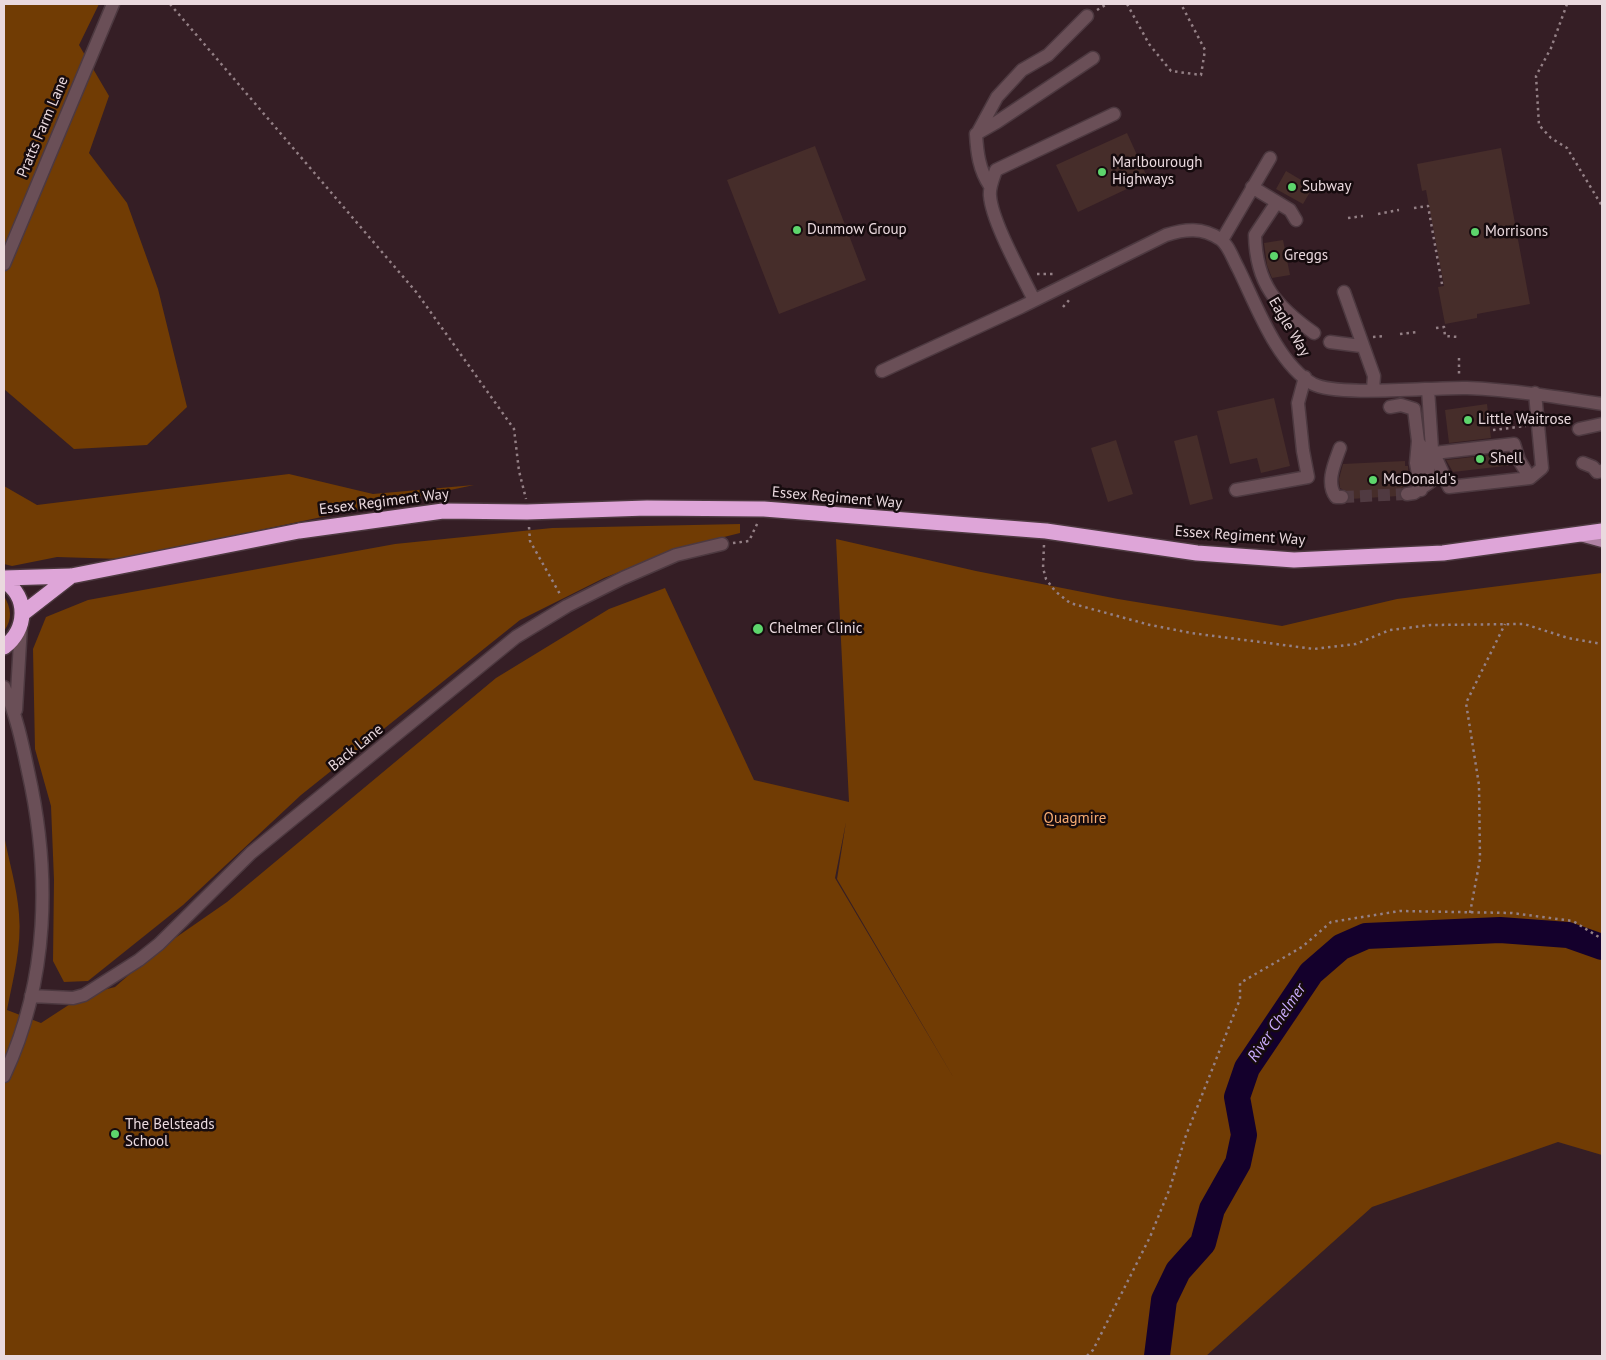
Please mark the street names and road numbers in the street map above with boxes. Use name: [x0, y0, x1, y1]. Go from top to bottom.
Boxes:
street label: Pratts Farm Lane: [14, 74, 72, 180]
street label: Eagle Way: [1264, 294, 1314, 360]
street label: Essex Regiment Way: [771, 483, 903, 513]
street label: Essex Regiment Way: [318, 485, 450, 519]
street label: Essex Regiment Way: [1174, 522, 1306, 550]
street label: Back Lane: [325, 721, 387, 775]

